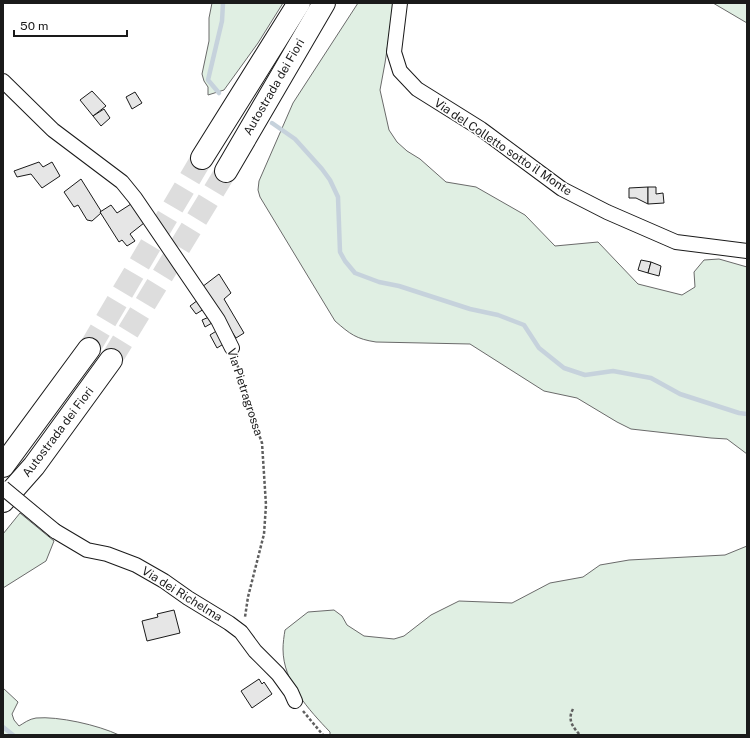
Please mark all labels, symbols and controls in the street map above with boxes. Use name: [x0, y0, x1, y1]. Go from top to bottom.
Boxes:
scale bar: [14, 12, 127, 38]
text: 50 m: [20, 19, 48, 33]
street label: Autostrada dei Fiori: [241, 36, 307, 138]
street label: Via del Colletto sotto il Monte: [431, 96, 575, 199]
street label: Via Pietragrossa: [224, 347, 266, 437]
street label: Autostrada dei Fiori: [20, 384, 96, 480]
street label: Via dei Richelma: [139, 564, 225, 624]

